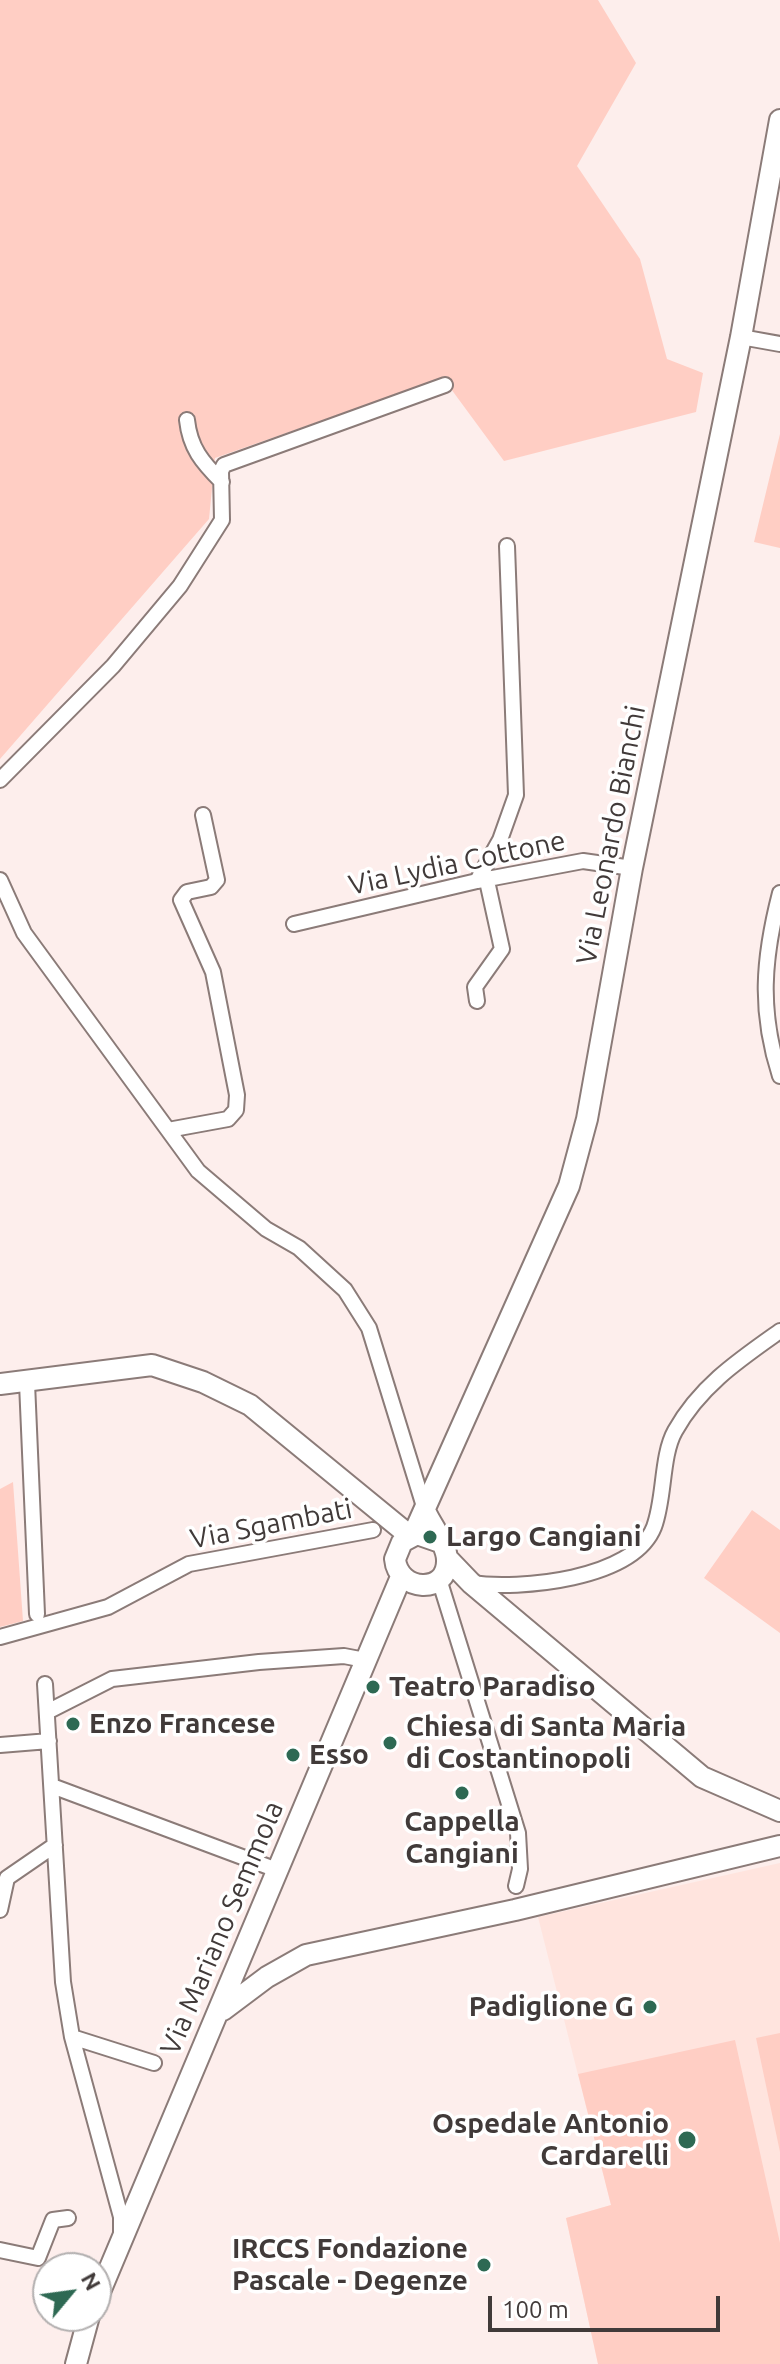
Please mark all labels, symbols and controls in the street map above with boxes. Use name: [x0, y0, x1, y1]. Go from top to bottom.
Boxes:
street label: Via Leonardo Bianchi: [569, 703, 653, 967]
street label: Via Lydia Cottone: [345, 824, 569, 902]
street label: Via Sgambati: [187, 1492, 355, 1556]
place label: Largo Cangiani: [446, 1520, 641, 1554]
marker: Largo Cangiani: [421, 1528, 439, 1546]
place label: Teatro Paradiso: [389, 1670, 596, 1704]
marker: Teatro Paradiso: [364, 1678, 382, 1696]
place label: Enzo Francese: [89, 1707, 276, 1741]
place label: Chiesa di Santa Maria di Costantinopoli: [406, 1710, 686, 1776]
marker: Enzo Francese: [64, 1715, 82, 1733]
marker: Chiesa di Santa Maria di Costantinopoli: [381, 1734, 399, 1752]
place label: Esso: [309, 1738, 369, 1772]
marker: Esso: [284, 1746, 302, 1764]
marker: Cappella Cangiani: [453, 1784, 471, 1802]
street label: Via Mariano Semmola: [153, 1796, 291, 2060]
place label: Cappella Cangiani: [404, 1805, 520, 1871]
place label: Padiglione G: [469, 1990, 634, 2024]
marker: Padiglione G: [641, 1998, 659, 2016]
place label: Ospedale Antonio Cardarelli: [432, 2107, 669, 2173]
marker: Ospedale Antonio Cardarelli: [676, 2129, 698, 2151]
place label: IRCCS Fondazione Pascale - Degenze: [232, 2232, 468, 2298]
north arrow: [32, 2252, 112, 2332]
marker: IRCCS Fondazione Pascale - Degenze: [475, 2256, 493, 2274]
text: N: [77, 2268, 107, 2294]
scale bar: [492, 2280, 724, 2330]
text: 100 m: [502, 2296, 569, 2323]

